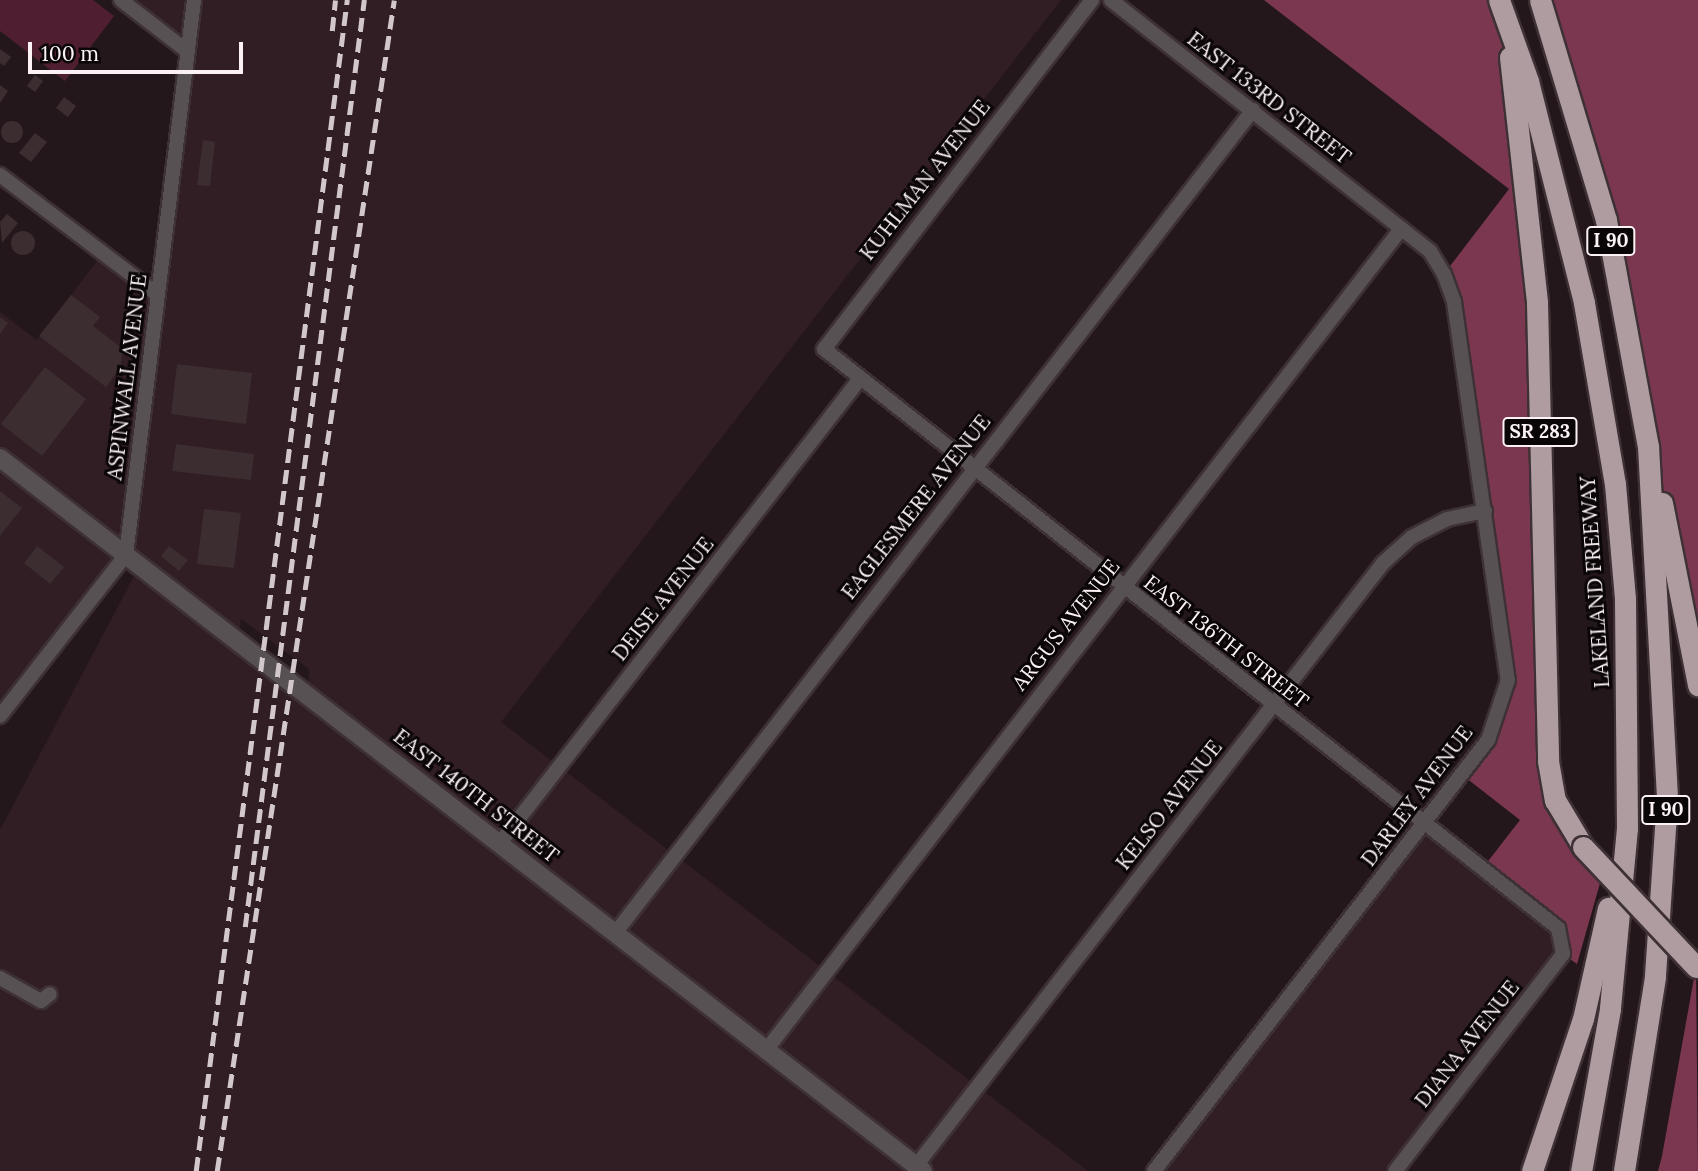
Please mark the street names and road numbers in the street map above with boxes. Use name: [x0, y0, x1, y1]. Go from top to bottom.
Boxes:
street label: EAST 133RD STREET: [1182, 26, 1356, 170]
street label: KUHLMAN AVENUE: [855, 95, 995, 265]
road number: I 90: [1585, 226, 1637, 256]
street label: ASPINWALL AVENUE: [102, 272, 152, 482]
street label: EAGLESMERE AVENUE: [836, 410, 996, 604]
road number: SR 283: [1502, 416, 1578, 448]
street label: LAKELAND FREEWAY: [1575, 475, 1615, 689]
street label: DEISE AVENUE: [607, 532, 719, 666]
street label: ARGUS AVENUE: [1007, 554, 1125, 696]
street label: EAST 136TH STREET: [1139, 570, 1313, 714]
street label: DARLEY AVENUE: [1356, 721, 1478, 871]
street label: EAST 140TH STREET: [388, 724, 564, 868]
street label: KELSO AVENUE: [1111, 735, 1227, 875]
road number: I 90: [1640, 794, 1692, 825]
street label: DIANA AVENUE: [1410, 975, 1524, 1113]

